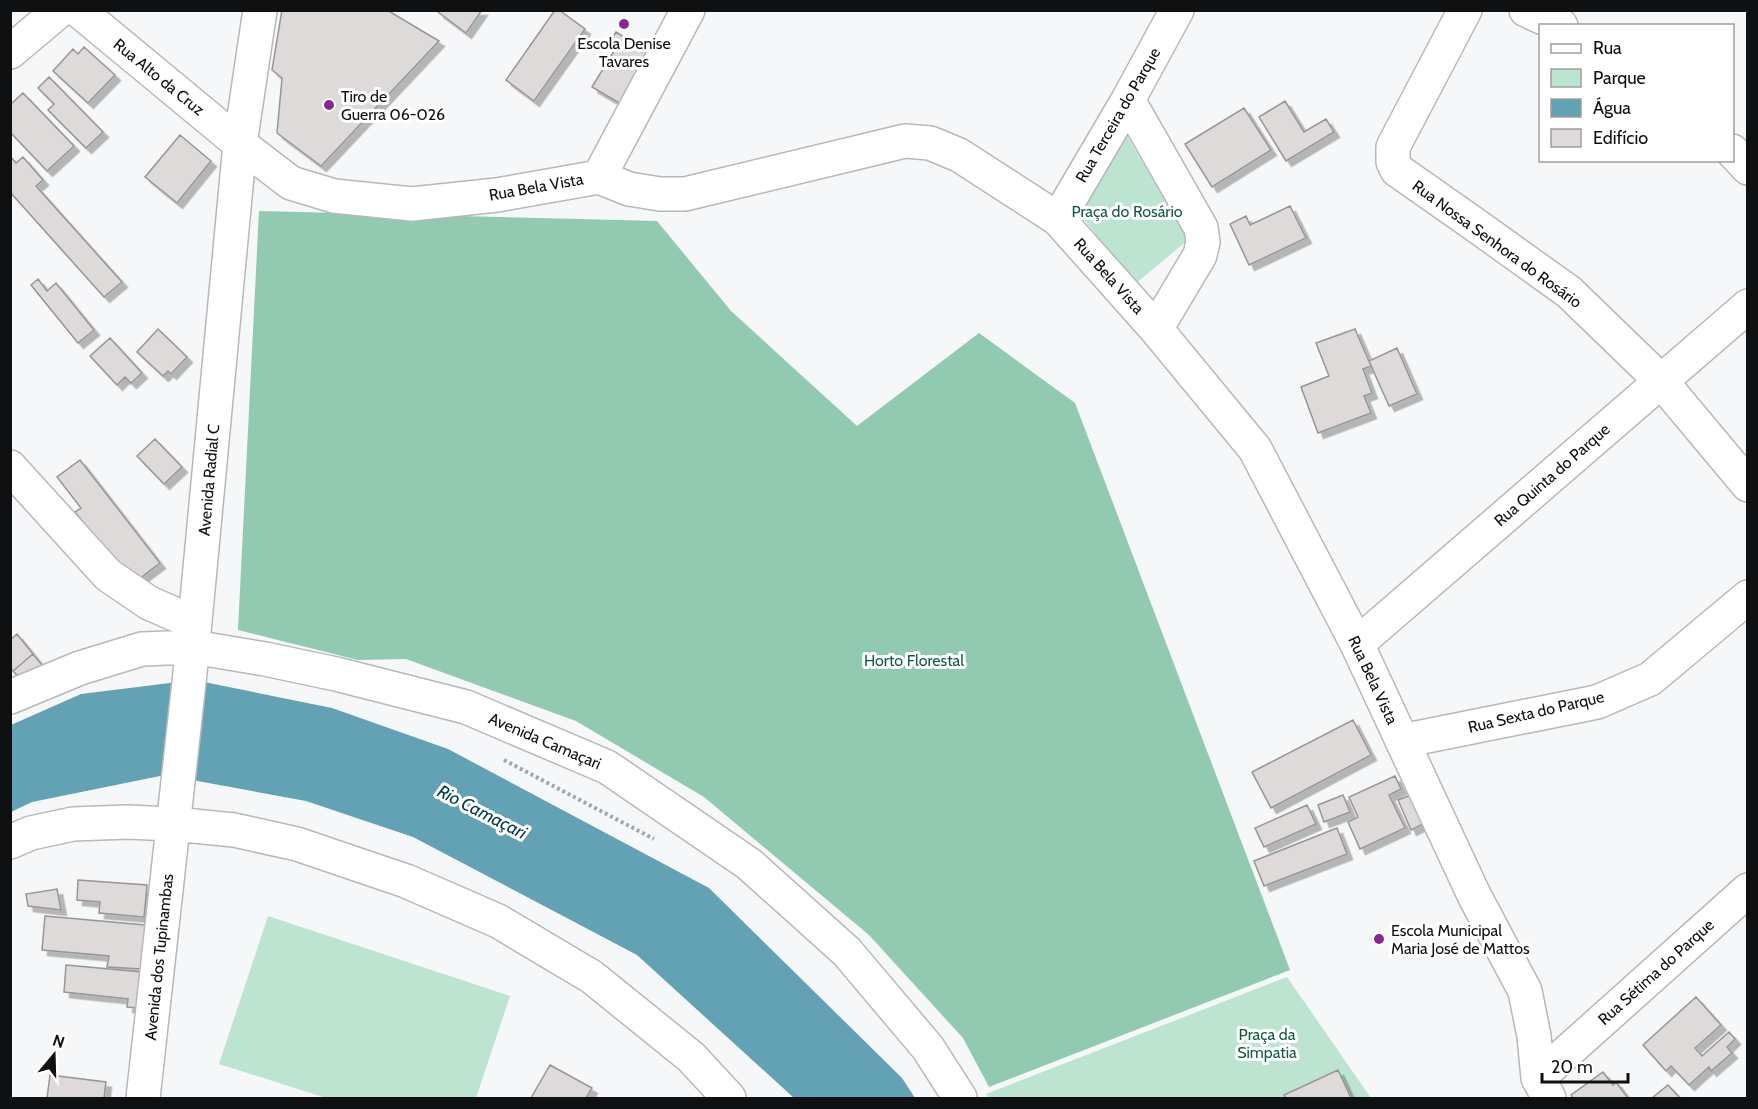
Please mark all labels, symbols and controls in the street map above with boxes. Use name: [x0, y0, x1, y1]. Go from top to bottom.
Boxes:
marker: Escola Denise Tavares: [617, 17, 631, 31]
legend: [1539, 24, 1734, 162]
place label: Escola Denise Tavares: [577, 34, 671, 71]
street label: Rua Alto da Cruz: [110, 35, 209, 120]
text: Rua: [1593, 37, 1622, 59]
street label: Rua Terceira do Parque: [1072, 44, 1164, 186]
text: Parque: [1593, 67, 1646, 89]
place label: Tiro de Guerra 06-026: [341, 87, 445, 124]
text: Água: [1593, 97, 1631, 119]
marker: Tiro de Guerra 06-026: [322, 98, 336, 112]
text: Edifício: [1593, 127, 1648, 149]
street label: Rua Bela Vista: [487, 169, 585, 205]
street label: Rua Nossa Senhora do Rosário: [1409, 176, 1586, 312]
park label: Praça do Rosário: [1071, 202, 1183, 221]
street label: Rua Bela Vista: [1070, 234, 1148, 318]
street label: Rua Quinta do Parque: [1490, 420, 1614, 530]
street label: Avenida Radial C: [195, 423, 223, 537]
street label: Rua Bela Vista: [1344, 633, 1402, 728]
park label: Horto Florestal: [864, 651, 964, 670]
street label: Rua Sexta do Parque: [1466, 687, 1606, 737]
street label: Avenida Camaçari: [486, 709, 604, 773]
water label: Rio Camaçari: [434, 780, 531, 844]
street label: Avenida dos Tupinambas: [141, 872, 177, 1041]
street label: Rua Sétima do Parque: [1594, 915, 1718, 1029]
place label: Escola Municipal Maria José de Mattos: [1391, 921, 1530, 958]
marker: Escola Municipal Maria José de Mattos: [1372, 932, 1386, 946]
north arrow: [24, 1025, 84, 1085]
park label: Praça da Simpatia: [1237, 1025, 1297, 1062]
text: N: [50, 1030, 67, 1052]
scale bar: [1542, 1046, 1628, 1084]
text: 20 m: [1551, 1056, 1593, 1078]

